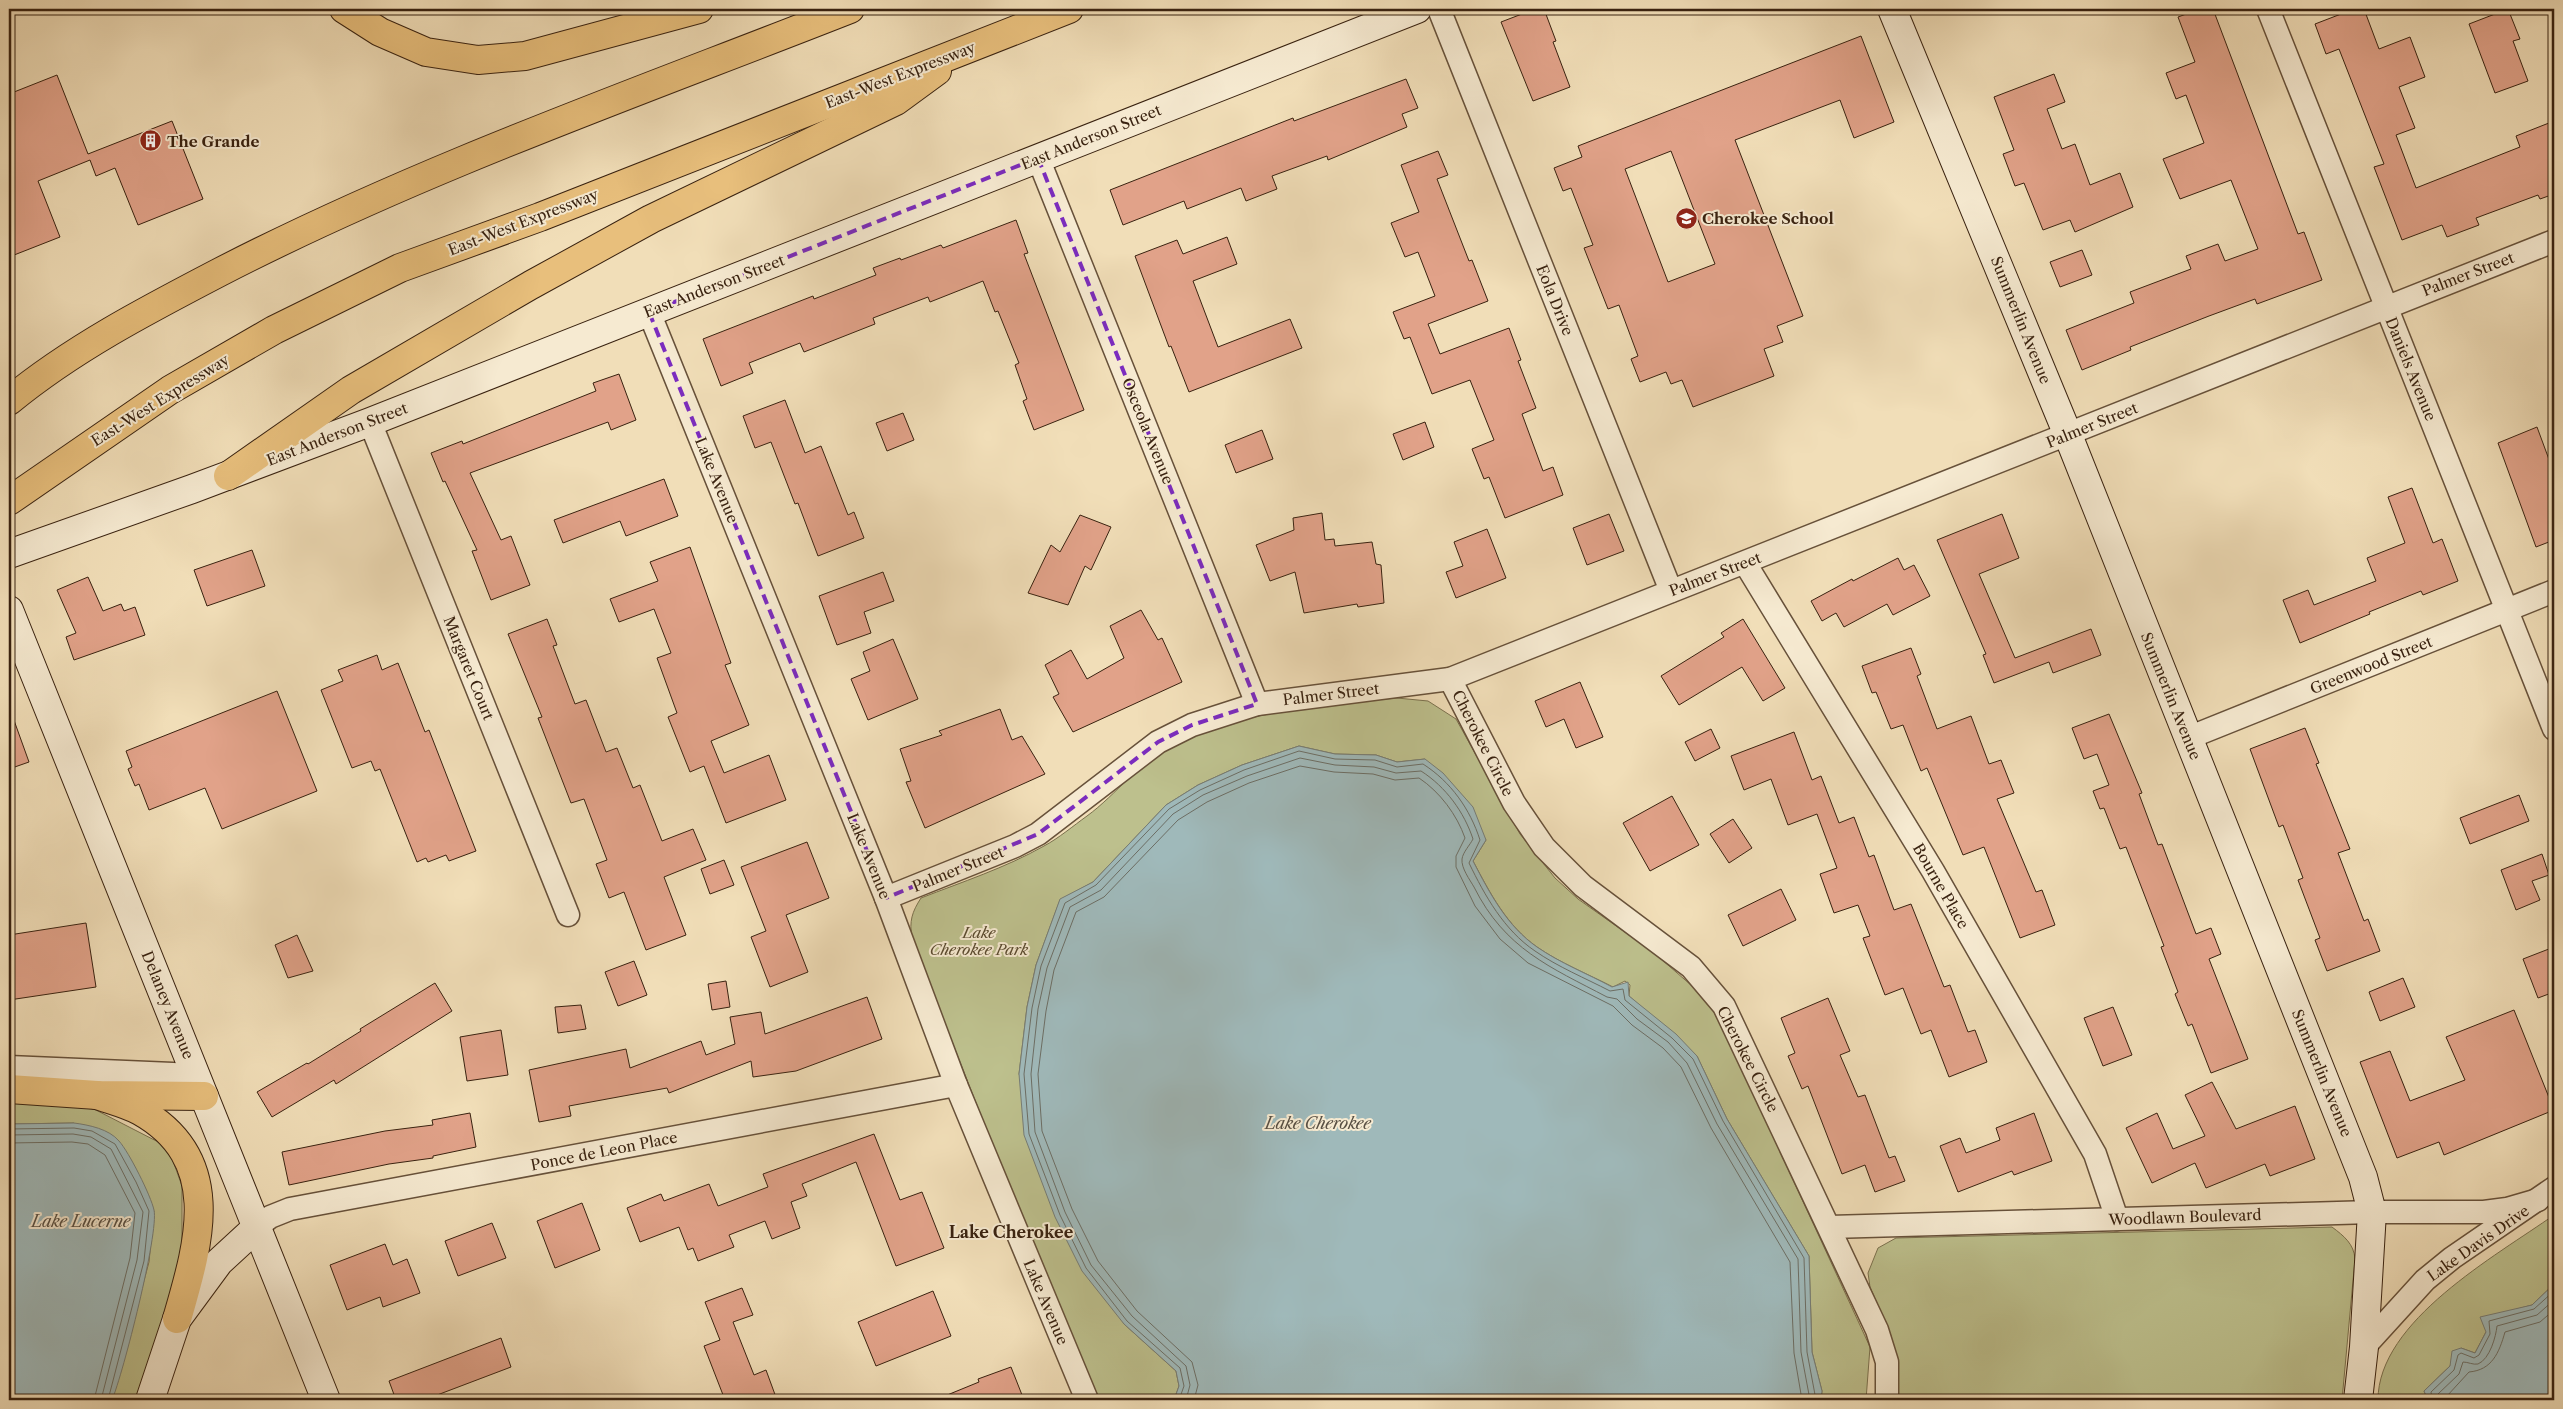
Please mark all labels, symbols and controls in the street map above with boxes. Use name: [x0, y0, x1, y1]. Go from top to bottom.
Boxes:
street label: East-West Expressway: [822, 37, 978, 112]
street label: East Anderson Street: [1018, 100, 1164, 174]
building icon: The Grande: [139, 129, 163, 153]
place label: The Grande: [167, 132, 259, 151]
street label: East-West Expressway: [445, 184, 601, 259]
school or university icon: Cherokee School: [1674, 206, 1698, 230]
place label: Cherokee School: [1702, 209, 1834, 228]
street label: Palmer Street: [2419, 248, 2517, 300]
street label: East Anderson Street: [641, 250, 788, 322]
street label: Summerlin Avenue: [1987, 253, 2055, 387]
street label: Eola Drive: [1532, 262, 1578, 338]
street label: Daniels Avenue: [2382, 314, 2440, 424]
street label: East-West Expressway: [87, 349, 233, 450]
street label: Osceola Avenue: [1118, 375, 1178, 487]
street label: East Anderson Street: [264, 398, 411, 470]
street label: Palmer Street: [2043, 398, 2141, 452]
street label: Lake Avenue: [691, 434, 743, 526]
street label: Palmer Street: [1666, 548, 1764, 600]
street label: Margaret Court: [440, 613, 499, 723]
street label: Summerlin Avenue: [2137, 629, 2205, 763]
street label: Greenwood Street: [2307, 632, 2435, 698]
street label: Palmer Street: [1282, 679, 1381, 709]
street label: Cherokee Circle: [1448, 687, 1518, 799]
street label: Lake Avenue: [843, 810, 895, 902]
street label: Bourne Place: [1909, 840, 1973, 932]
street label: Palmer Street: [909, 842, 1007, 896]
park label: Lake Cherokee Park: [930, 923, 1028, 959]
street label: Delaney Avenue: [138, 948, 198, 1062]
street label: Cherokee Circle: [1713, 1003, 1783, 1115]
street label: Summerlin Avenue: [2288, 1006, 2356, 1140]
water label: Lake Cherokee: [1263, 1113, 1372, 1133]
street label: Ponce de Leon Place: [529, 1127, 679, 1175]
street label: Lake Davis Drive: [2423, 1201, 2533, 1285]
street label: Woodlawn Boulevard: [2107, 1205, 2262, 1229]
water label: Lake Lucerne: [30, 1211, 132, 1231]
district label: Lake Cherokee: [949, 1222, 1074, 1242]
street label: Lake Avenue: [1019, 1256, 1073, 1348]

